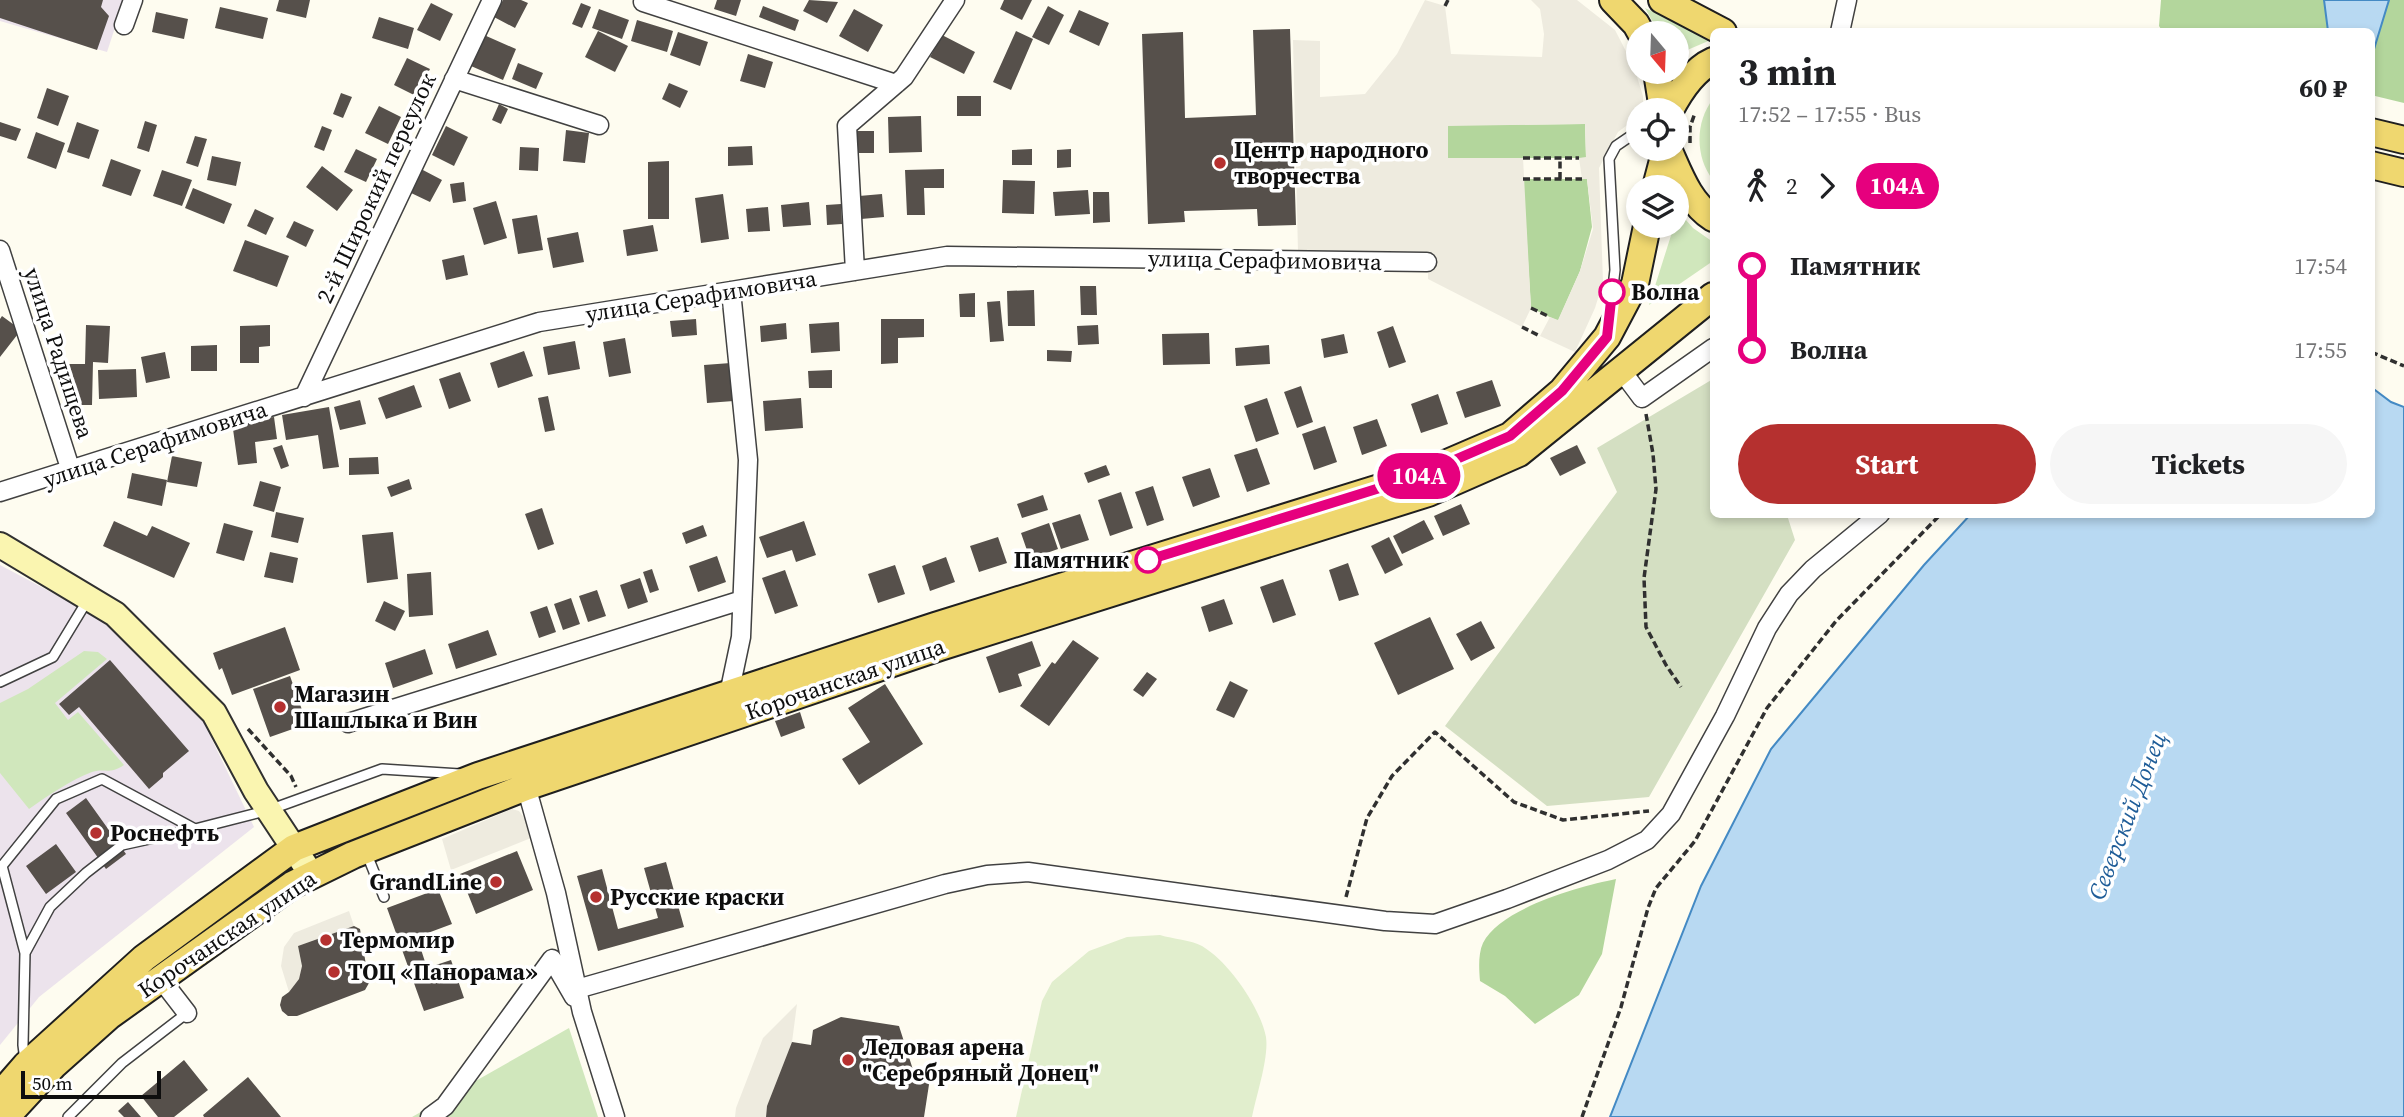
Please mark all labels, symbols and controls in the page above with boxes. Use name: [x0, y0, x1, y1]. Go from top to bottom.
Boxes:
north arrow: [1626, 21, 1689, 84]
map controls: [1626, 21, 1689, 238]
text: 3 min: [1738, 46, 1837, 98]
street label: 2-й Широкий переулок: [308, 67, 444, 308]
text: 60 ₽: [2299, 70, 2347, 106]
button: locate: [1626, 98, 1689, 161]
text: 17:52 – 17:55 · Bus: [1738, 98, 1921, 130]
place label: Центр народного творчества: [1234, 134, 1429, 192]
marker: Центр народного творчества: [1212, 155, 1228, 171]
icon: walk: [1738, 167, 1776, 205]
icon: forward: [1808, 167, 1846, 205]
text: 104А: [1870, 169, 1925, 202]
text: 2: [1786, 170, 1798, 202]
button: layers: [1626, 175, 1689, 238]
street label: улица Серафимовича: [1148, 242, 1382, 278]
text: Памятник: [1790, 248, 1920, 284]
text: 17:54: [2294, 250, 2347, 282]
street label: улица Серафимовича: [583, 262, 819, 330]
street label: улица Радищева: [16, 263, 102, 443]
place label: Волна: [1631, 276, 1700, 308]
marker: Волна: [1599, 279, 1625, 305]
text: Волна: [1790, 332, 1868, 368]
text: 17:55: [2294, 334, 2347, 366]
street label: улица Серафимовича: [39, 393, 271, 495]
button: Start: [1738, 424, 2036, 504]
button: Tickets: [2050, 424, 2347, 504]
line badge: 104А: [1370, 453, 1468, 499]
text: 104А: [1391, 459, 1447, 492]
place label: Памятник: [1014, 544, 1130, 576]
marker: Памятник: [1135, 547, 1161, 573]
street label: Корочанская улица: [741, 630, 949, 728]
place label: Магазин Шашлыка и Вин: [294, 678, 478, 736]
marker: Магазин Шашлыка и Вин: [272, 699, 288, 715]
water label: Северский Донец: [2080, 727, 2174, 904]
place label: Роснефть: [110, 817, 219, 849]
marker: Роснефть: [88, 825, 104, 841]
street label: Корочанская улица: [131, 862, 323, 1006]
place label: GrandLine: [370, 866, 482, 898]
marker: GrandLine: [488, 874, 504, 890]
place label: Русские краски: [610, 881, 784, 913]
marker: Русские краски: [588, 889, 604, 905]
place label: Термомир: [340, 924, 455, 956]
marker: Термомир: [318, 932, 334, 948]
place label: ТОЦ «Панорама»: [348, 956, 538, 988]
marker: ТОЦ «Панорама»: [326, 964, 342, 980]
place label: Ледовая арена "Серебряный Донец": [862, 1031, 1099, 1089]
marker: Ледовая арена "Серебряный Донец": [840, 1052, 856, 1068]
scale bar: [21, 1068, 161, 1100]
text: 50 m: [32, 1070, 73, 1096]

